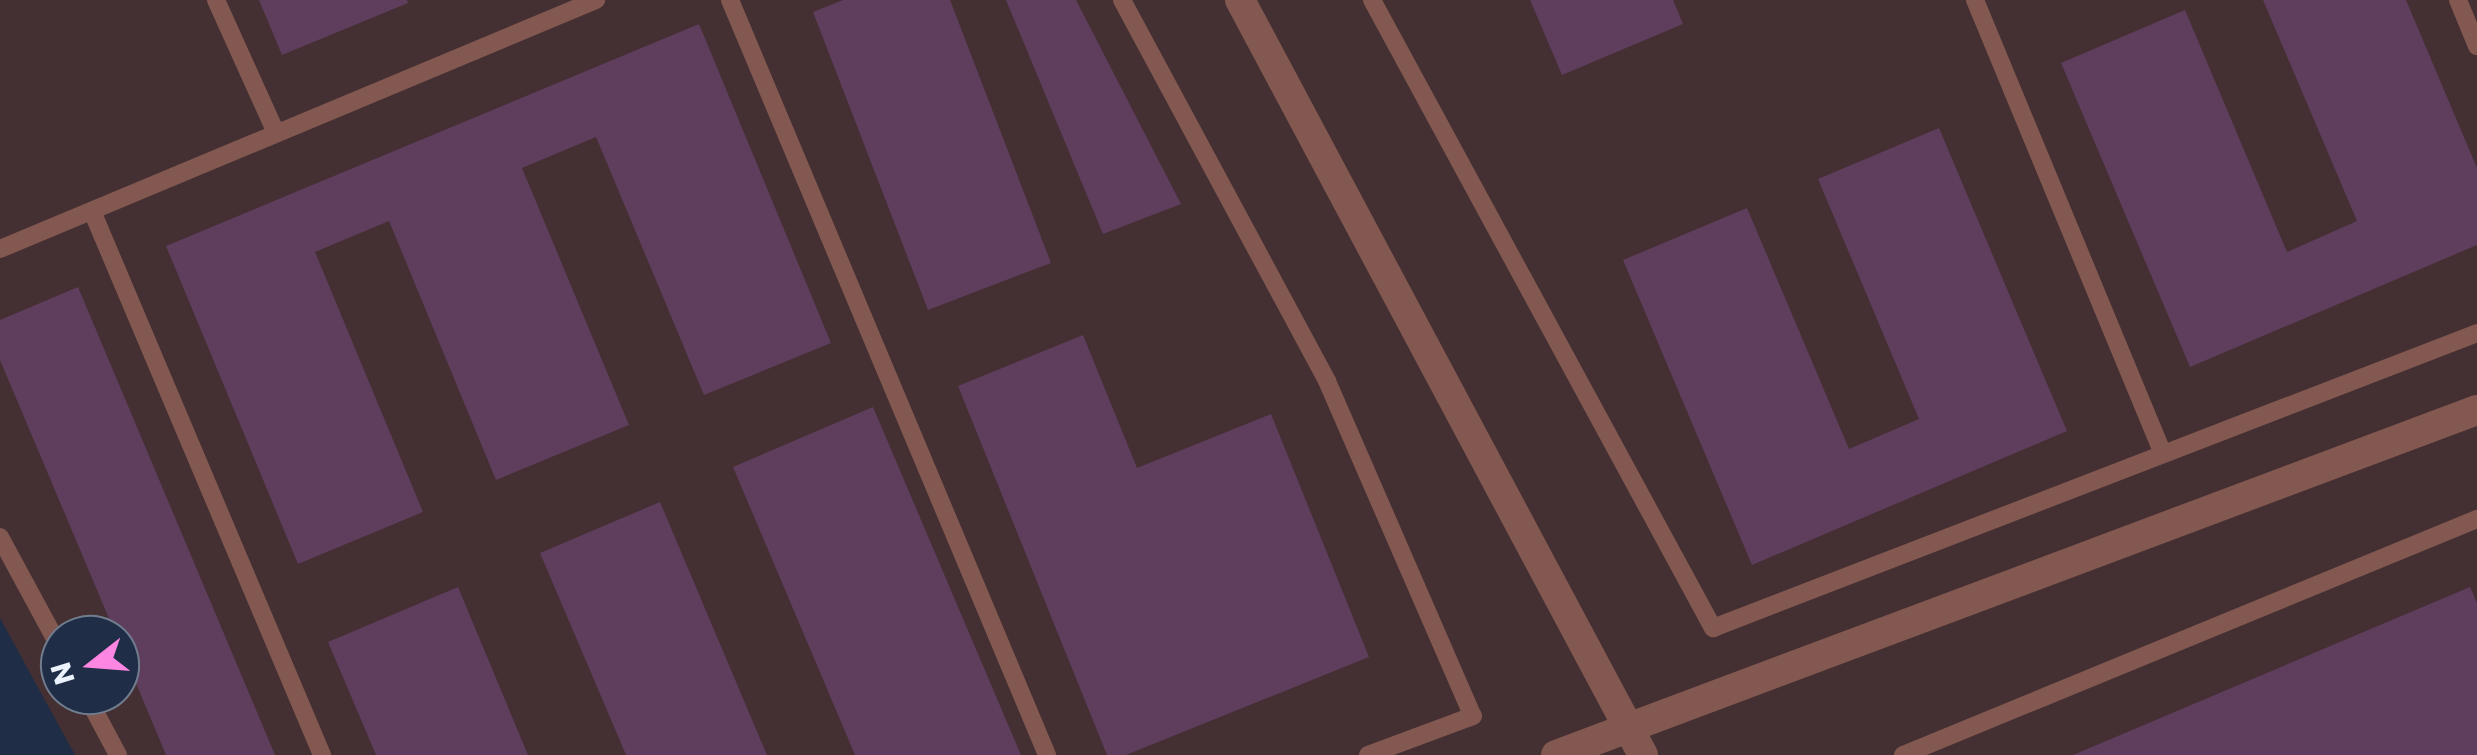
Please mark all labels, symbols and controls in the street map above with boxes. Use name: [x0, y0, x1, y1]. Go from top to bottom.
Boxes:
north arrow: [40, 615, 140, 715]
text: N: [41, 658, 84, 689]

